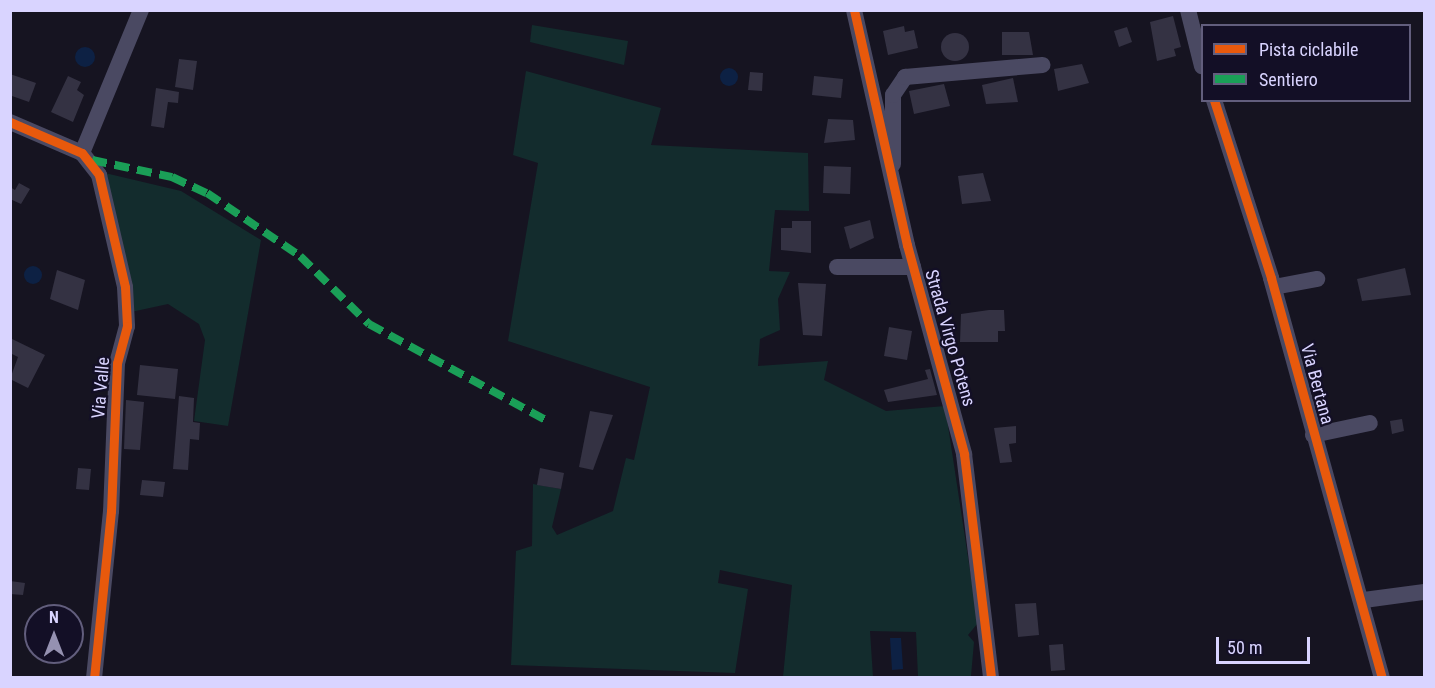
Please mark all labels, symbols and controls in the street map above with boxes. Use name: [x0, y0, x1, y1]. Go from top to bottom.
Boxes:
legend: [1201, 24, 1411, 102]
text: Pista ciclabile: [1259, 39, 1358, 60]
text: Sentiero: [1259, 69, 1318, 90]
street label: Strada Virgo Potens: [920, 267, 980, 409]
street label: Via Bertana: [1296, 341, 1338, 427]
street label: Via Valle: [88, 356, 114, 420]
north arrow: [24, 604, 84, 664]
text: N: [49, 608, 59, 627]
scale bar: [1219, 625, 1314, 663]
text: 50 m: [1227, 637, 1262, 658]

